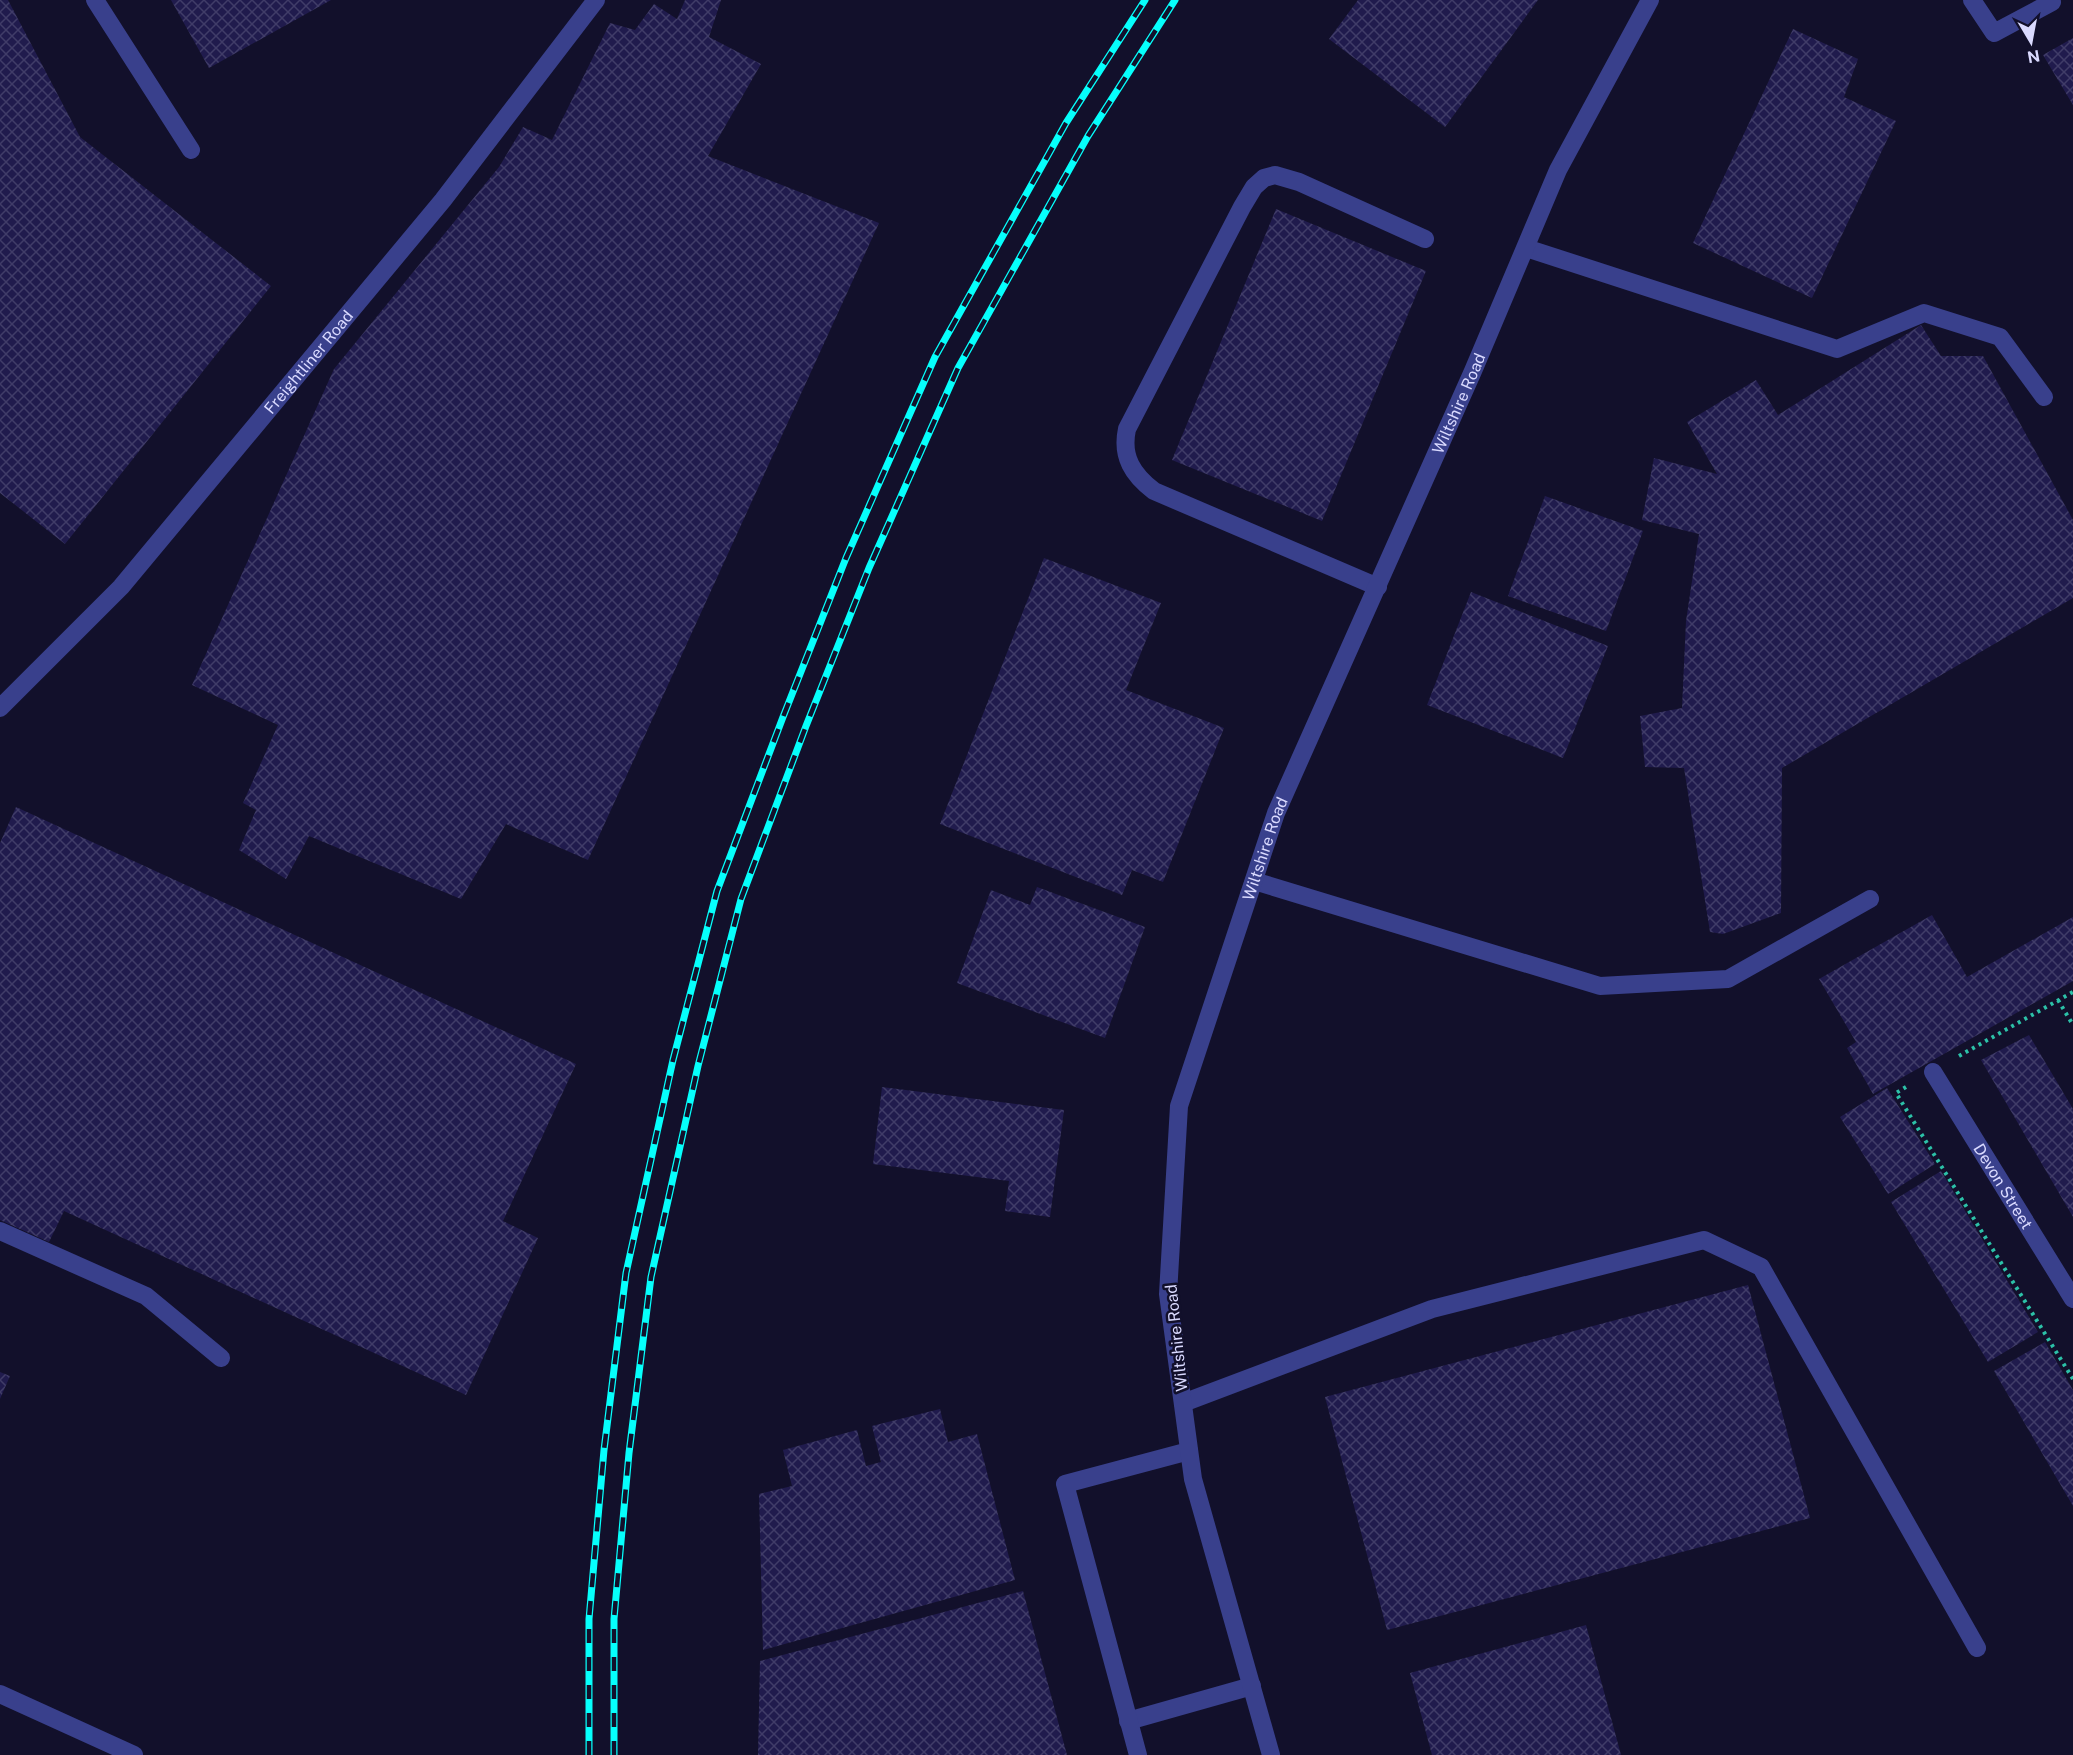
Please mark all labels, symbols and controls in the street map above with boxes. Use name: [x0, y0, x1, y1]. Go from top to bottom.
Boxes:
north arrow: [2001, 12, 2061, 72]
text: N: [2026, 46, 2041, 67]
street label: Freightliner Road: [260, 307, 357, 418]
street label: Wiltshire Road: [1428, 350, 1489, 457]
street label: Wiltshire Road: [1239, 794, 1292, 903]
street label: Devon Street: [1969, 1140, 2036, 1233]
street label: Wiltshire Road: [1161, 1283, 1192, 1393]

